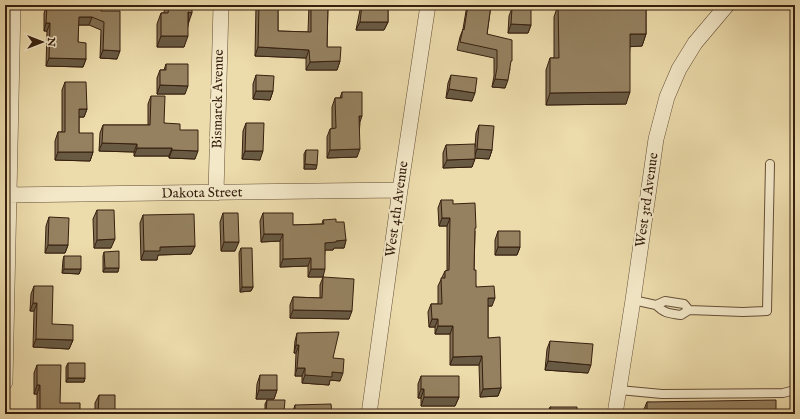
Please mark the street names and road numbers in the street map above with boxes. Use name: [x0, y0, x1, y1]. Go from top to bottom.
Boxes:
street label: Bismarck Avenue: [208, 49, 228, 149]
street label: West 3rd Avenue: [631, 151, 663, 249]
street label: West 4th Avenue: [381, 159, 413, 258]
street label: Dakota Street: [161, 183, 243, 203]

